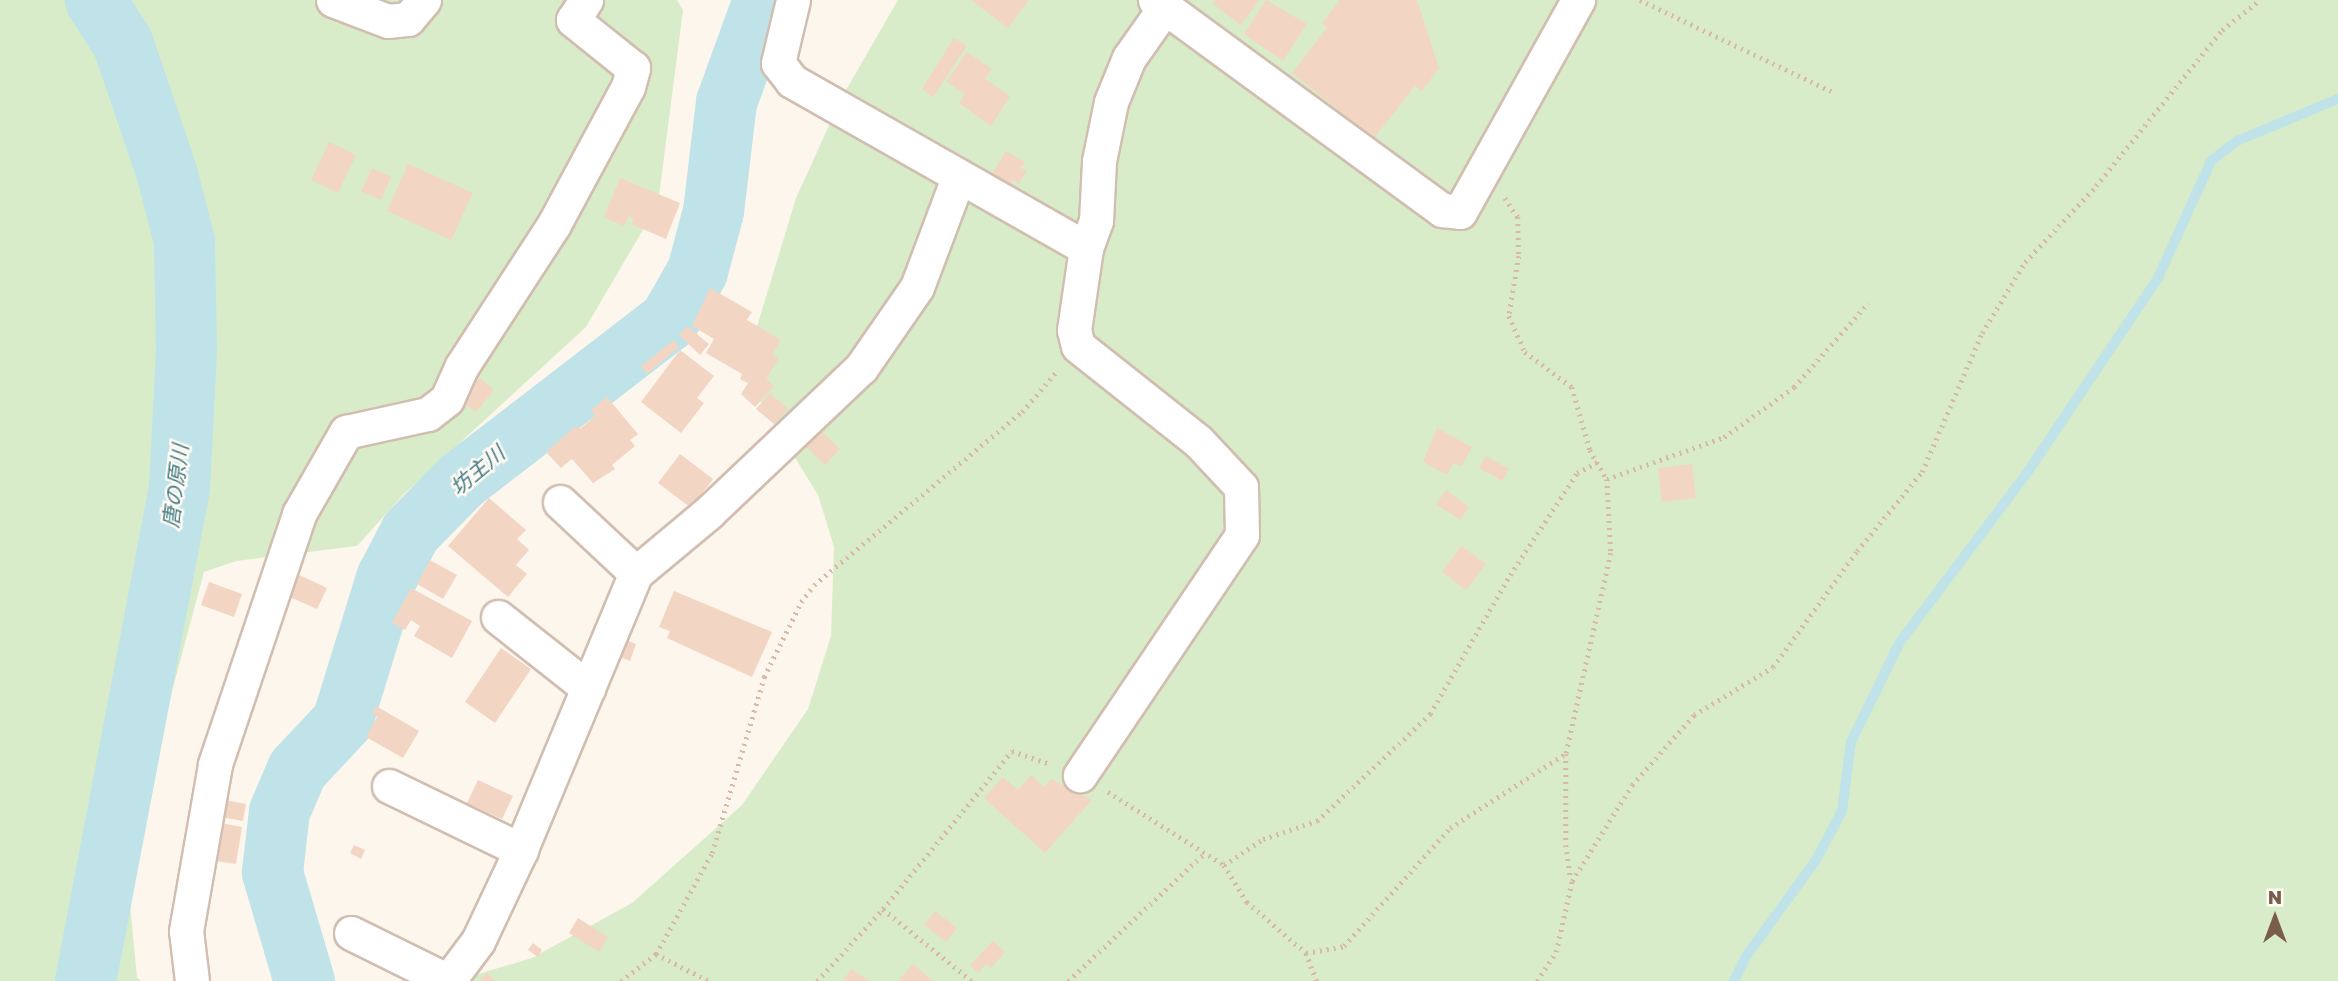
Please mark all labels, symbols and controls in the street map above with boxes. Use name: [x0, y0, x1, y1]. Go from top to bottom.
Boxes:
water label: 坊主川: [445, 440, 509, 500]
water label: 唐の原川: [157, 443, 193, 529]
north arrow: [2240, 883, 2310, 953]
text: N: [2268, 885, 2282, 908]

